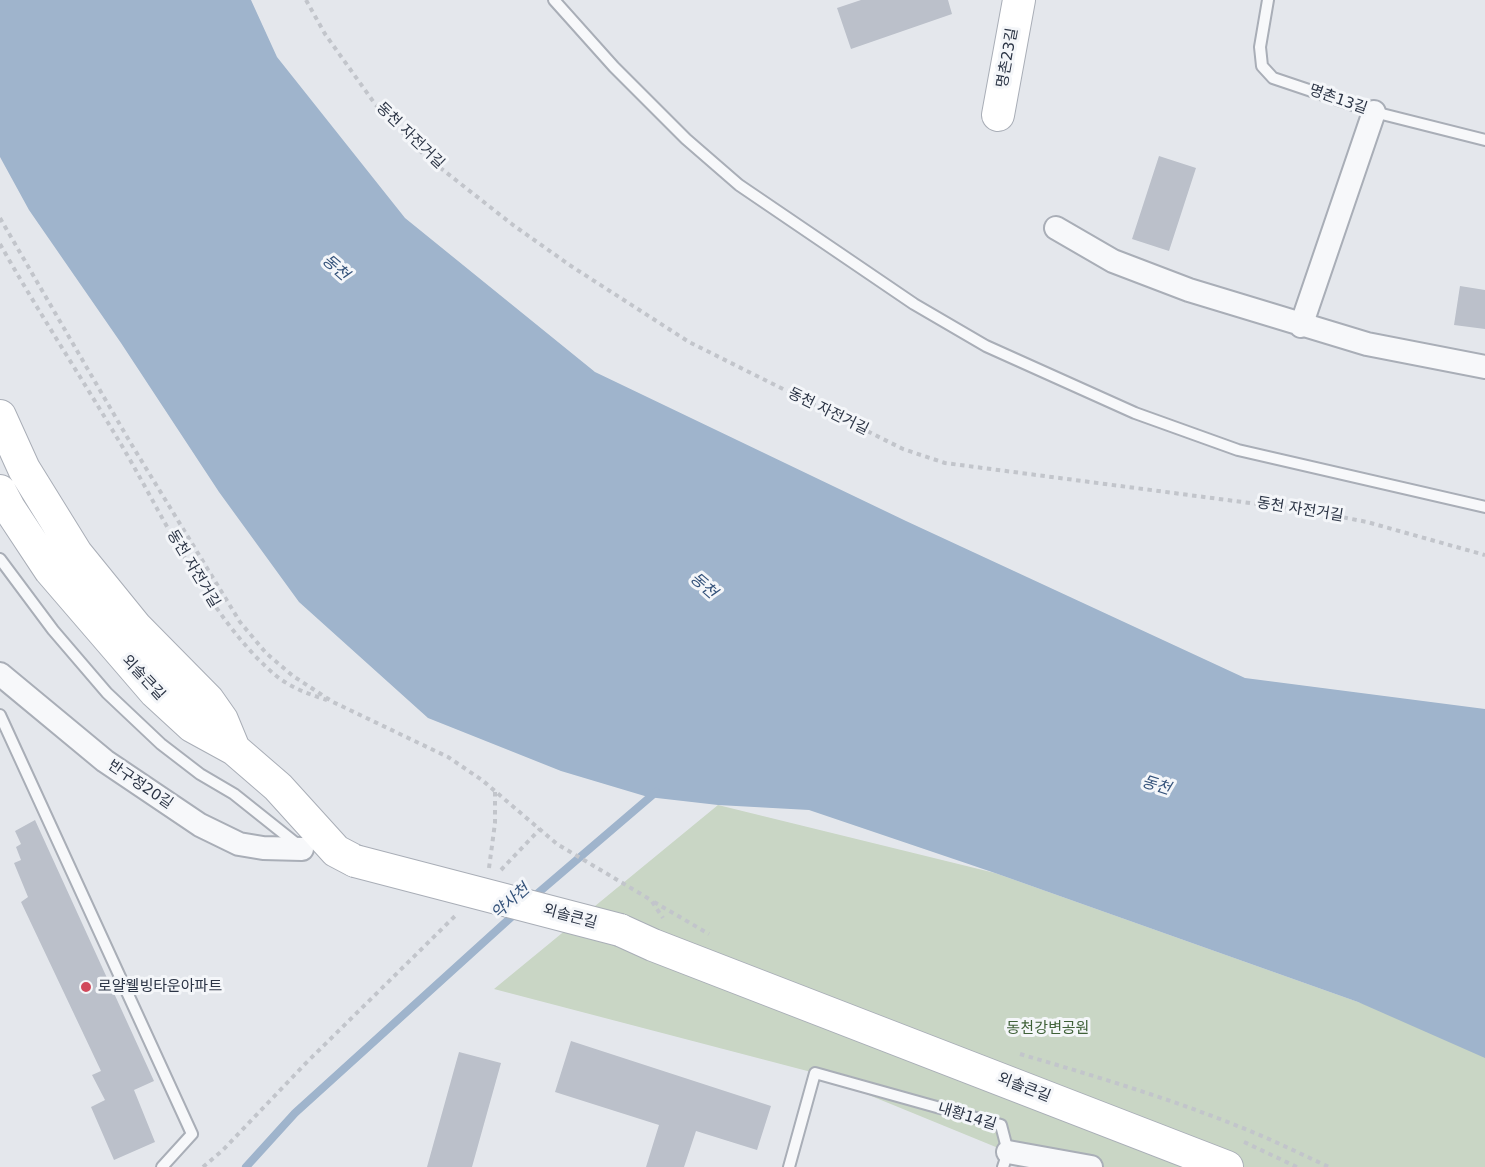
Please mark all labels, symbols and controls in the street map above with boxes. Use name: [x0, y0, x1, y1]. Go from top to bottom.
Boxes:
street label: 명촌23길: [994, 27, 1022, 89]
street label: 명촌13길: [1306, 82, 1370, 118]
street label: 동천 자전거길: [372, 99, 448, 173]
water label: 동천: [318, 251, 352, 285]
street label: 동천 자전거길: [785, 385, 871, 439]
street label: 동천 자전거길: [1255, 494, 1345, 526]
street label: 동천 자전거길: [163, 527, 223, 611]
water label: 동천: [686, 569, 720, 603]
street label: 외솔큰길: [118, 652, 168, 704]
street label: 반구정20길: [104, 757, 176, 813]
water label: 동천: [1139, 773, 1173, 799]
water label: 약사천: [488, 880, 534, 924]
street label: 외솔큰길: [541, 901, 599, 933]
place label: 로얄웰빙타운아파트: [98, 978, 222, 996]
marker: 로얄웰빙타운아파트: [79, 980, 93, 994]
park label: 동천강변공원: [1007, 1020, 1089, 1038]
street label: 외솔큰길: [995, 1070, 1053, 1106]
street label: 내황14길: [935, 1100, 999, 1134]

